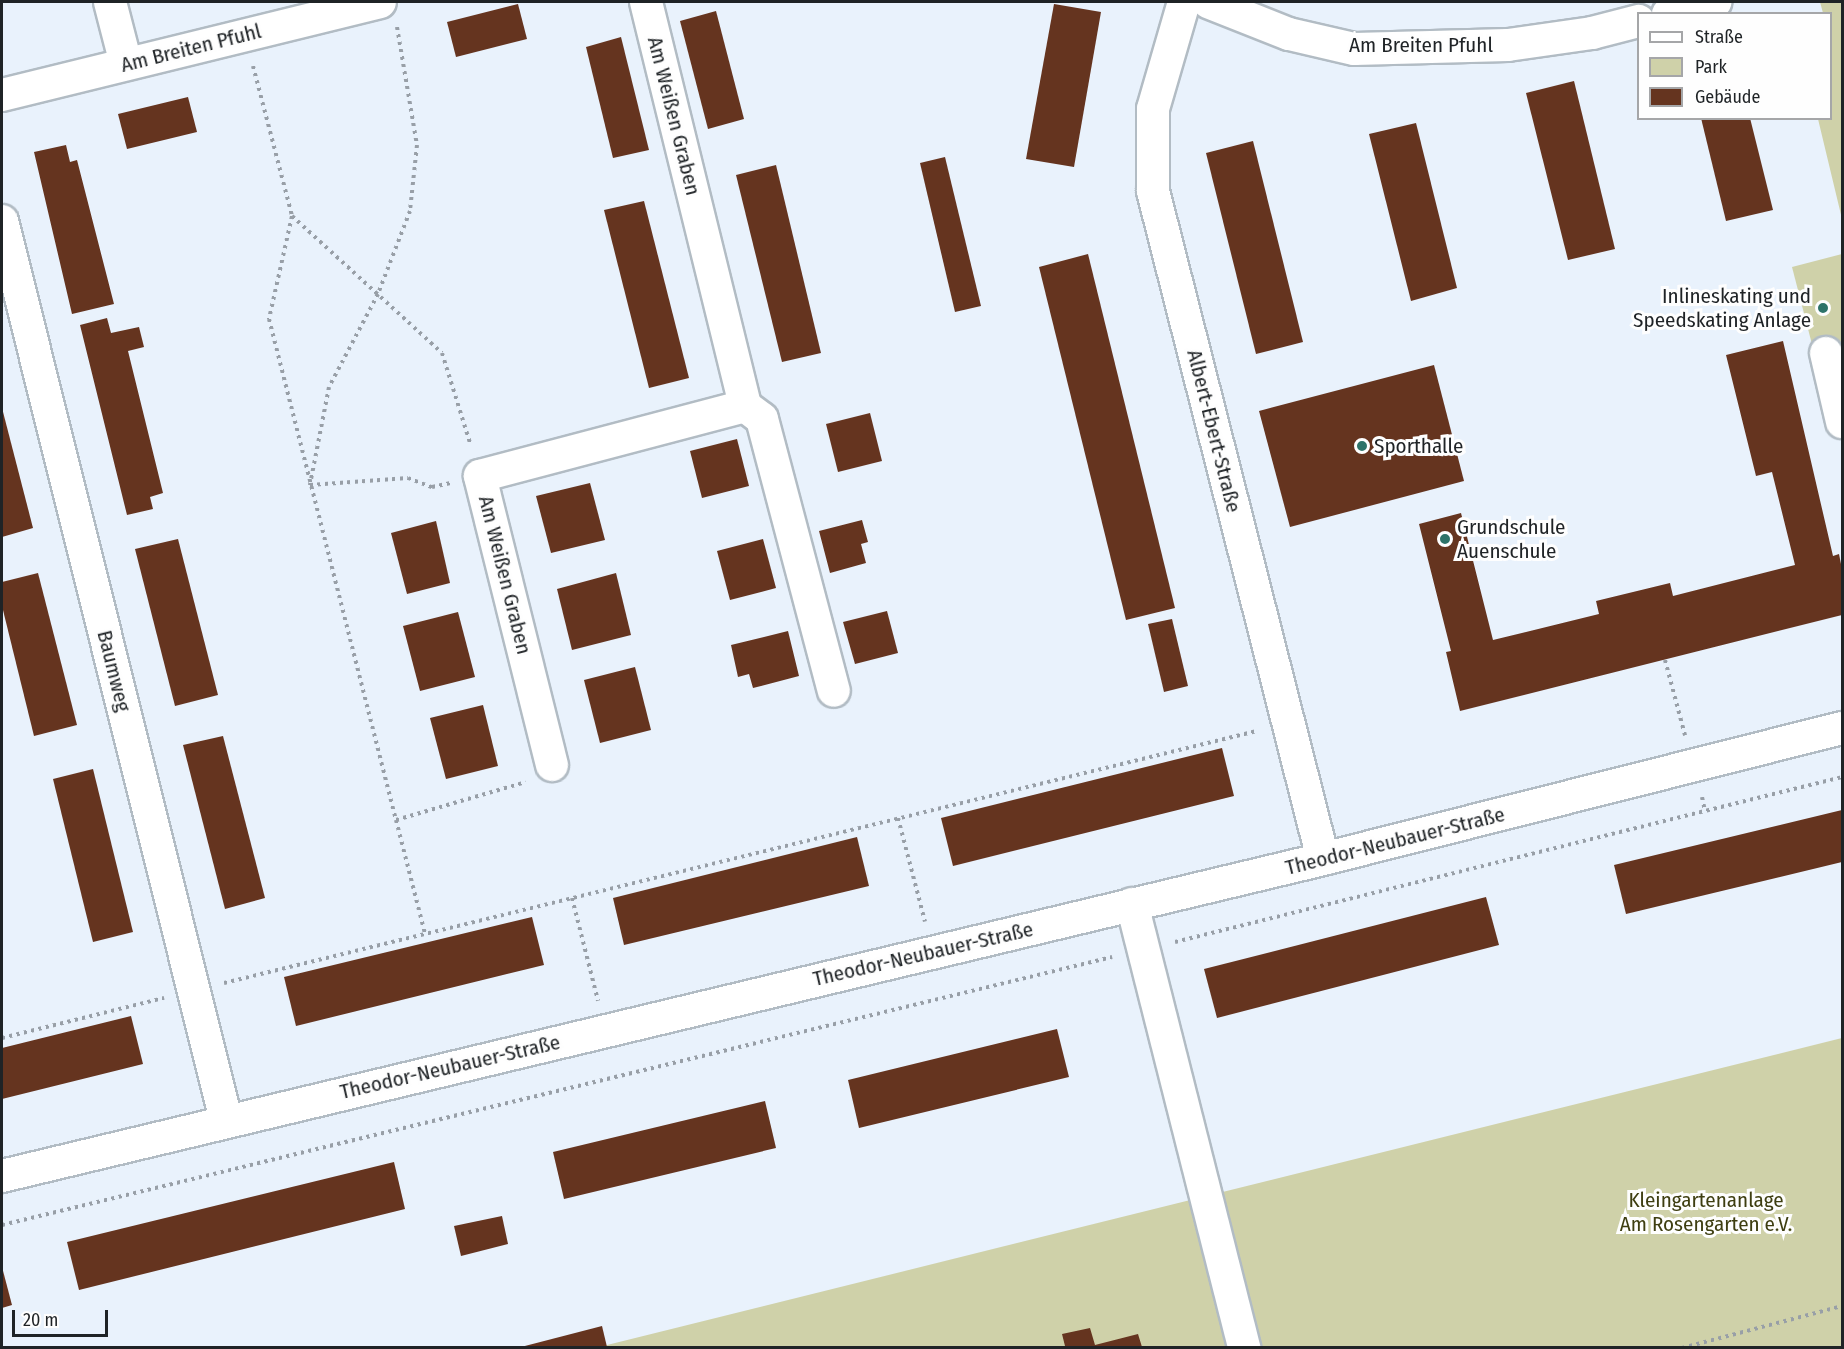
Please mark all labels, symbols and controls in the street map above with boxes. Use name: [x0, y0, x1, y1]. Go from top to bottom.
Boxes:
legend: [1637, 12, 1832, 120]
street label: Am Breiten Pfuhl: [118, 18, 264, 78]
text: Straße: [1695, 26, 1743, 48]
street label: Am Breiten Pfuhl: [1349, 32, 1493, 58]
street label: Am Weißen Graben: [642, 34, 706, 198]
text: Park: [1695, 56, 1727, 78]
text: Gebäude: [1695, 86, 1760, 108]
place label: Inlineskating und Speedskating Anlage: [1633, 283, 1811, 333]
marker: Inlineskating und Speedskating Anlage: [1816, 301, 1830, 315]
street label: Albert-Ebert-Straße: [1182, 347, 1246, 515]
place label: Sporthalle: [1374, 433, 1463, 459]
marker: Sporthalle: [1355, 439, 1369, 453]
street label: Am Weißen Graben: [473, 493, 537, 657]
place label: Grundschule Auenschule: [1457, 514, 1565, 564]
marker: Grundschule Auenschule: [1438, 532, 1452, 546]
street label: Baumweg: [92, 628, 136, 714]
street label: Theodor-Neubauer-Straße: [1283, 802, 1507, 880]
street label: Theodor-Neubauer-Straße: [811, 916, 1035, 992]
street label: Theodor-Neubauer-Straße: [338, 1029, 562, 1105]
park label: Kleingartenanlage Am Rosengarten e.V.: [1620, 1187, 1792, 1237]
scale bar: [15, 1298, 111, 1336]
text: 20 m: [23, 1309, 58, 1331]

